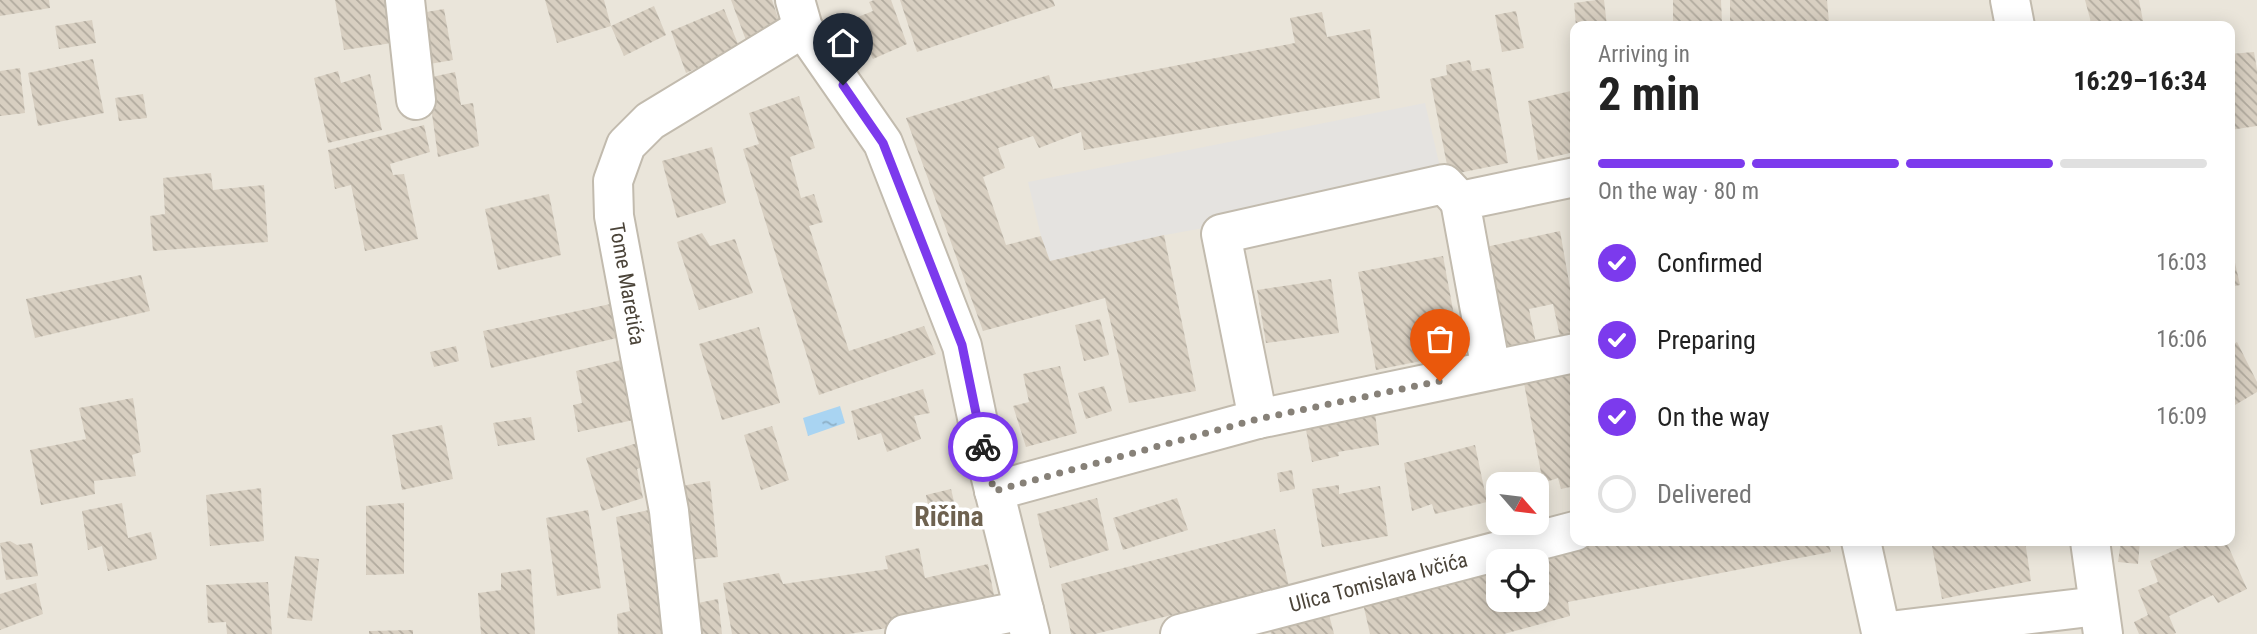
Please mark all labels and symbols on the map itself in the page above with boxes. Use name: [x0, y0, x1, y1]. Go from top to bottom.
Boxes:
pin: [813, 13, 873, 85]
street label: Tome Maretića: [604, 221, 650, 347]
pin: [1410, 309, 1470, 381]
courier: [948, 412, 1018, 482]
north arrow: [1486, 472, 1549, 536]
district label: Ričina: [914, 500, 984, 533]
street label: Ulica Tomislava Ivčića: [1287, 548, 1470, 617]

